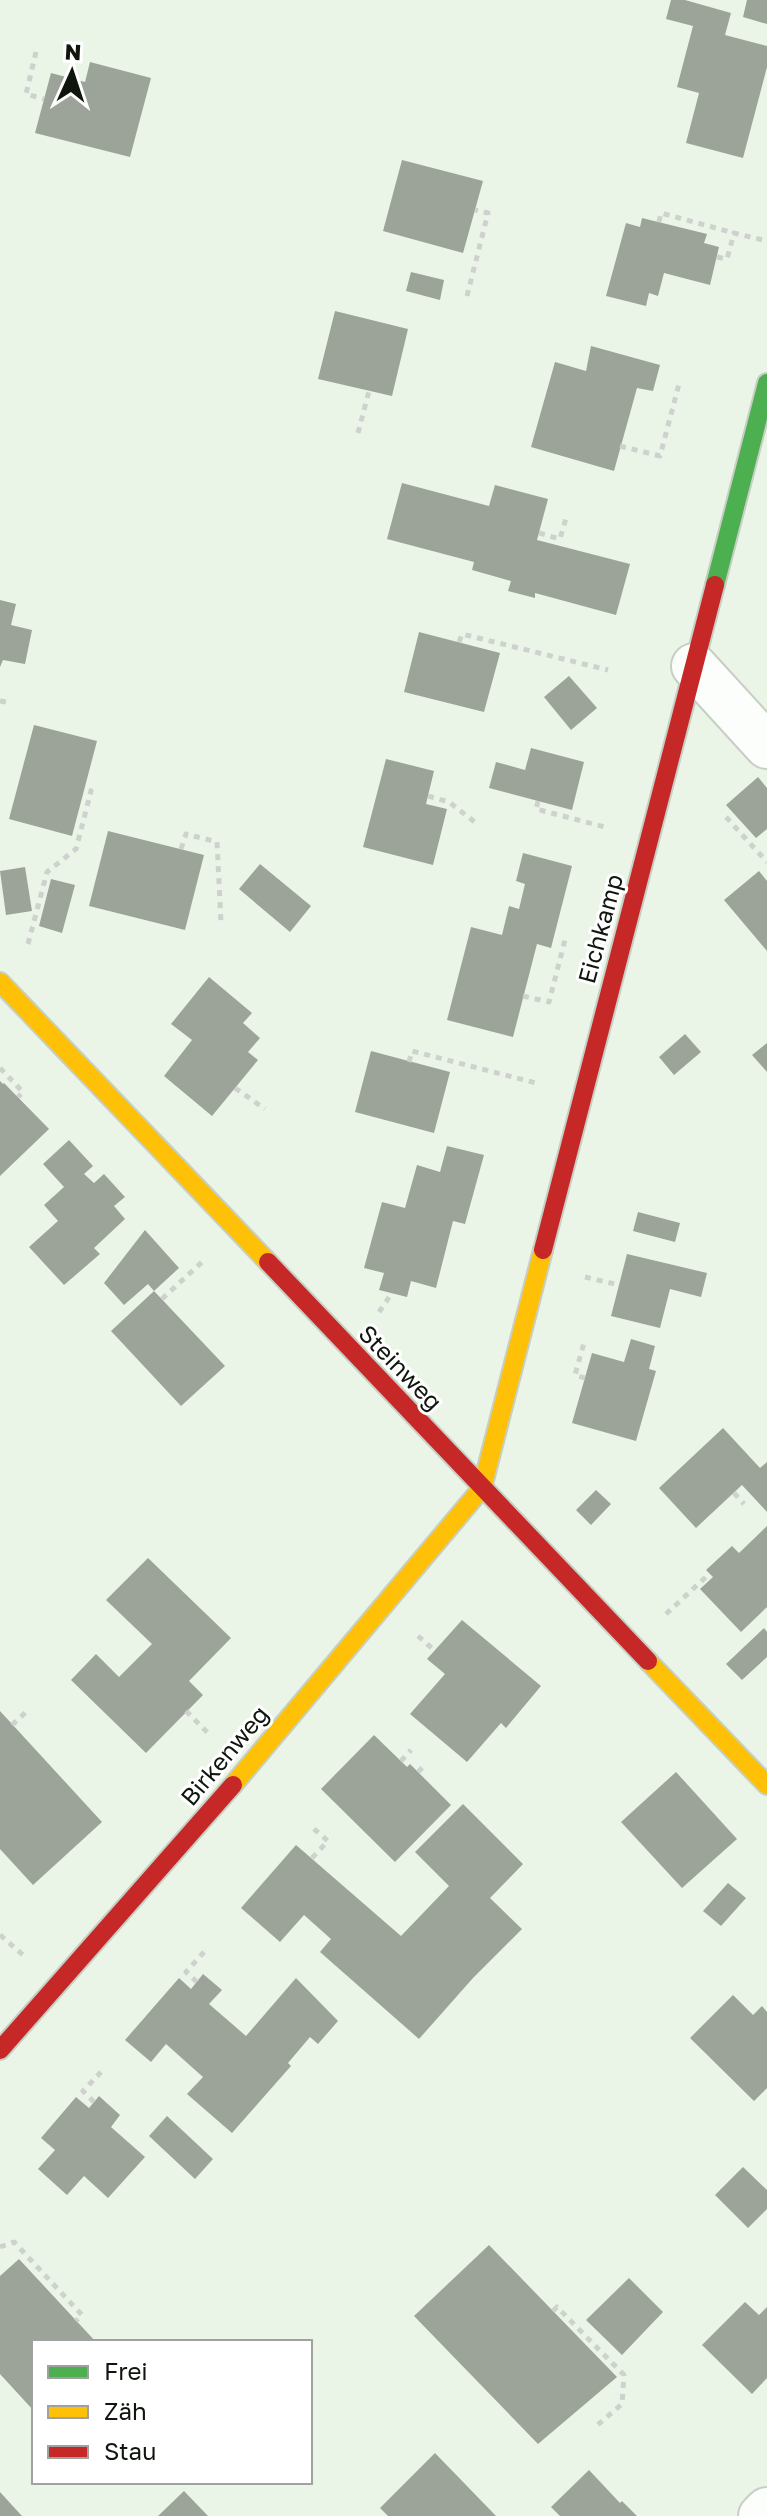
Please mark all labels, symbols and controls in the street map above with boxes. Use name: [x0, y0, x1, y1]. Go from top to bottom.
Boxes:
north arrow: [32, 32, 112, 112]
text: N: [64, 38, 82, 65]
street label: Eichkamp: [571, 871, 628, 986]
street label: Steinweg: [353, 1318, 449, 1416]
street label: Birkenweg: [174, 1699, 274, 1811]
legend: [32, 2340, 312, 2484]
text: Frei: [104, 2356, 148, 2385]
text: Zäh: [104, 2396, 147, 2425]
text: Stau: [104, 2436, 157, 2465]

